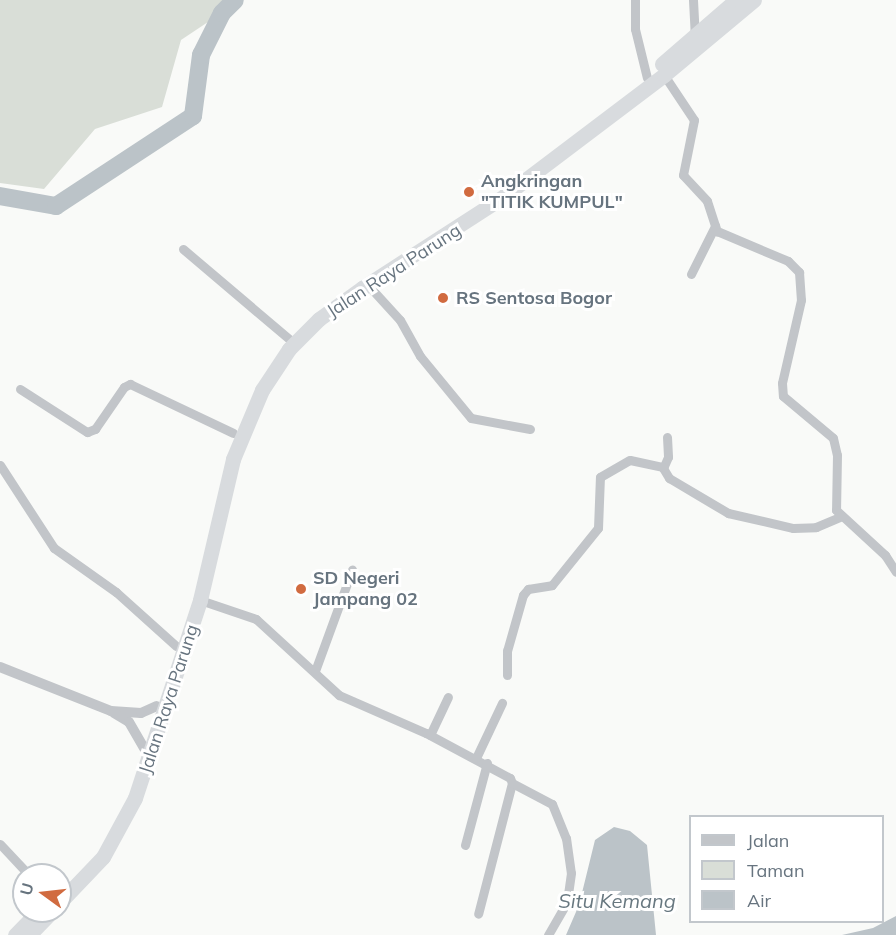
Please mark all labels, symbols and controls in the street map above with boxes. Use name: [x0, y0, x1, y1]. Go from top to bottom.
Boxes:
place label: Angkringan "TITIK KUMPUL": [481, 171, 623, 213]
marker: Angkringan "TITIK KUMPUL": [462, 185, 476, 199]
street label: Jalan Raya Parung: [323, 220, 465, 322]
place label: RS Sentosa Bogor: [456, 287, 612, 309]
marker: RS Sentosa Bogor: [434, 289, 452, 307]
place label: SD Negeri Jampang 02: [313, 568, 418, 610]
marker: SD Negeri Jampang 02: [294, 582, 308, 596]
street label: Jalan Raya Parung: [135, 622, 203, 776]
legend: [689, 815, 884, 923]
text: Jalan: [747, 829, 789, 852]
text: Taman: [747, 859, 804, 882]
north arrow: [12, 863, 72, 923]
text: U: [15, 881, 38, 897]
water label: Situ Kemang: [558, 888, 676, 912]
text: Air: [747, 889, 771, 912]

